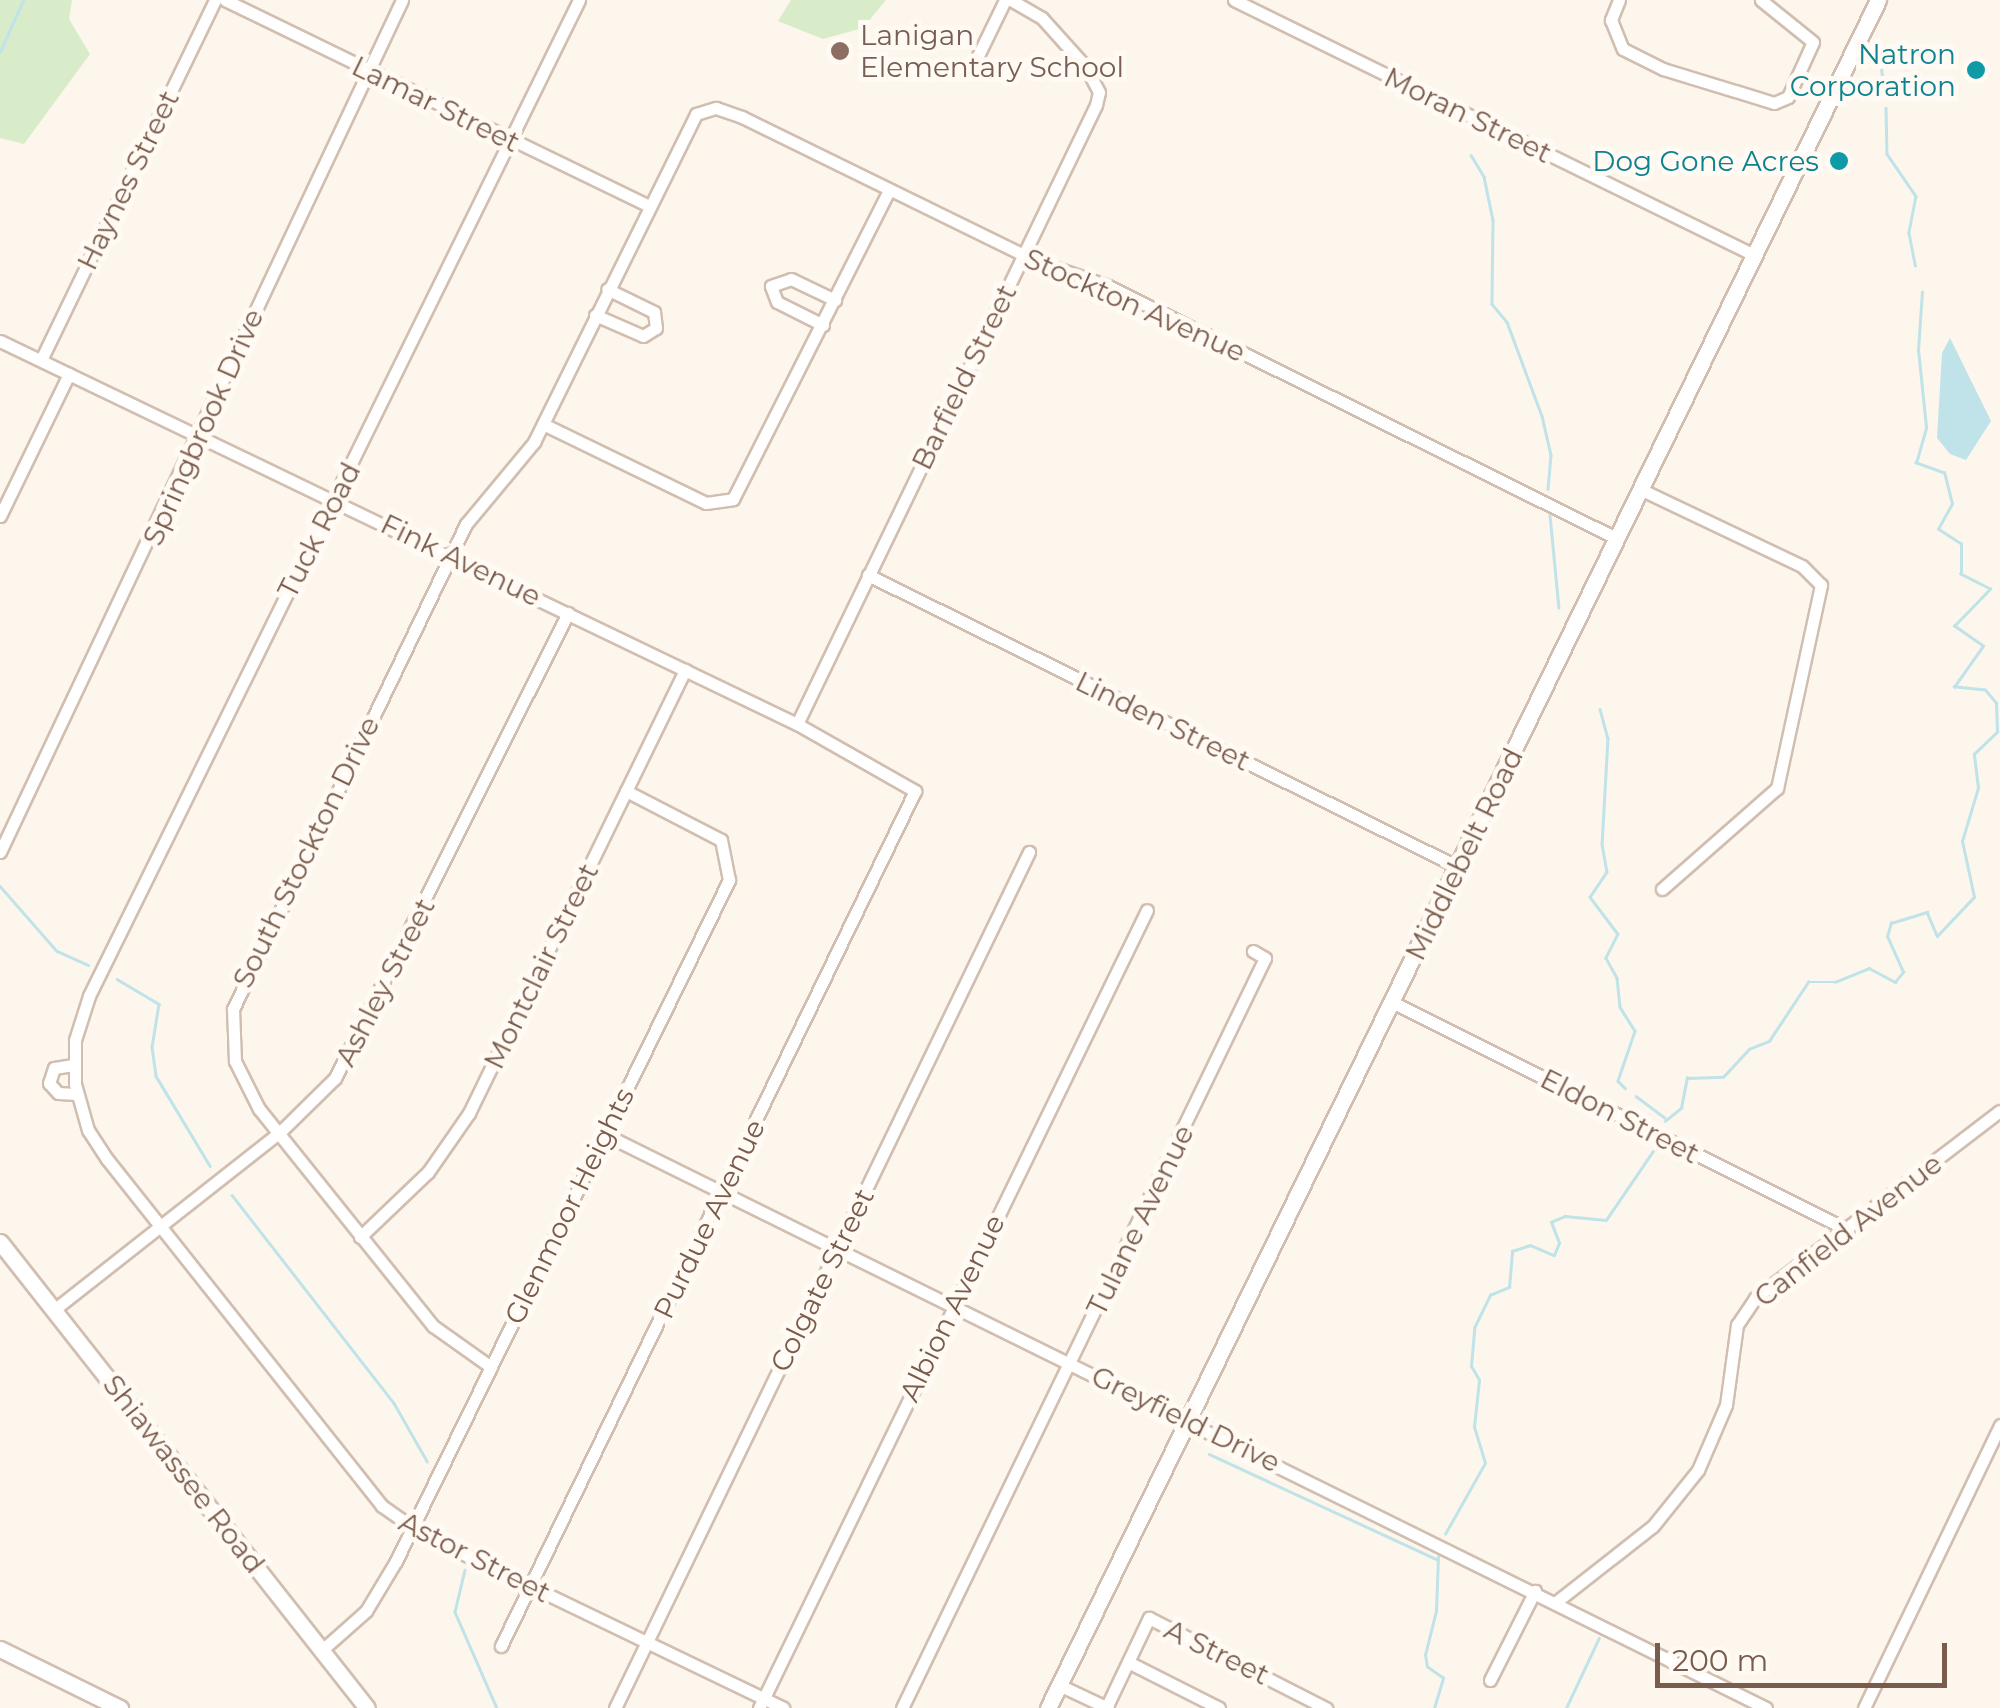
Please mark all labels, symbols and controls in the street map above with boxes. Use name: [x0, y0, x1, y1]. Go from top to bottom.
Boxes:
place label: Lanigan Elementary School: [860, 18, 1124, 84]
place label: Natron Corporation: [1790, 37, 1956, 103]
marker: Lanigan Elementary School: [829, 40, 851, 62]
street label: Lamar Street: [347, 49, 525, 159]
marker: Natron Corporation: [1965, 59, 1987, 81]
street label: Moran Street: [1379, 60, 1557, 170]
street label: Haynes Street: [70, 85, 186, 275]
place label: Dog Gone Acres: [1592, 144, 1819, 178]
marker: Dog Gone Acres: [1828, 150, 1850, 172]
street label: Stockton Avenue: [1019, 241, 1251, 369]
street label: Barfield Street: [905, 279, 1023, 475]
street label: Springbrook Drive: [136, 304, 270, 550]
street label: Tuck Road: [271, 457, 367, 603]
street label: Fink Avenue: [375, 507, 547, 613]
street label: Linden Street: [1070, 664, 1256, 778]
street label: South Stockton Drive: [226, 711, 386, 993]
street label: Middlebelt Road: [1398, 742, 1530, 966]
street label: Montclair Street: [477, 858, 605, 1074]
street label: Ashley Street: [328, 892, 442, 1072]
street label: Eldon Street: [1535, 1062, 1705, 1170]
street label: Glenmoor Heights: [497, 1082, 641, 1330]
street label: Purdue Avenue: [646, 1114, 772, 1324]
street label: Tulane Avenue: [1079, 1119, 1201, 1321]
street label: Canfield Avenue: [1748, 1146, 1948, 1314]
street label: Colgate Street: [763, 1183, 881, 1377]
street label: Albion Avenue: [892, 1209, 1012, 1407]
street label: Greyfield Drive: [1086, 1359, 1286, 1479]
street label: Shiawassee Road: [96, 1368, 272, 1580]
street label: Astor Street: [394, 1505, 556, 1609]
street label: A Street: [1159, 1612, 1275, 1692]
scale bar: [1660, 1623, 1952, 1685]
text: 200 m: [1672, 1642, 1768, 1679]

